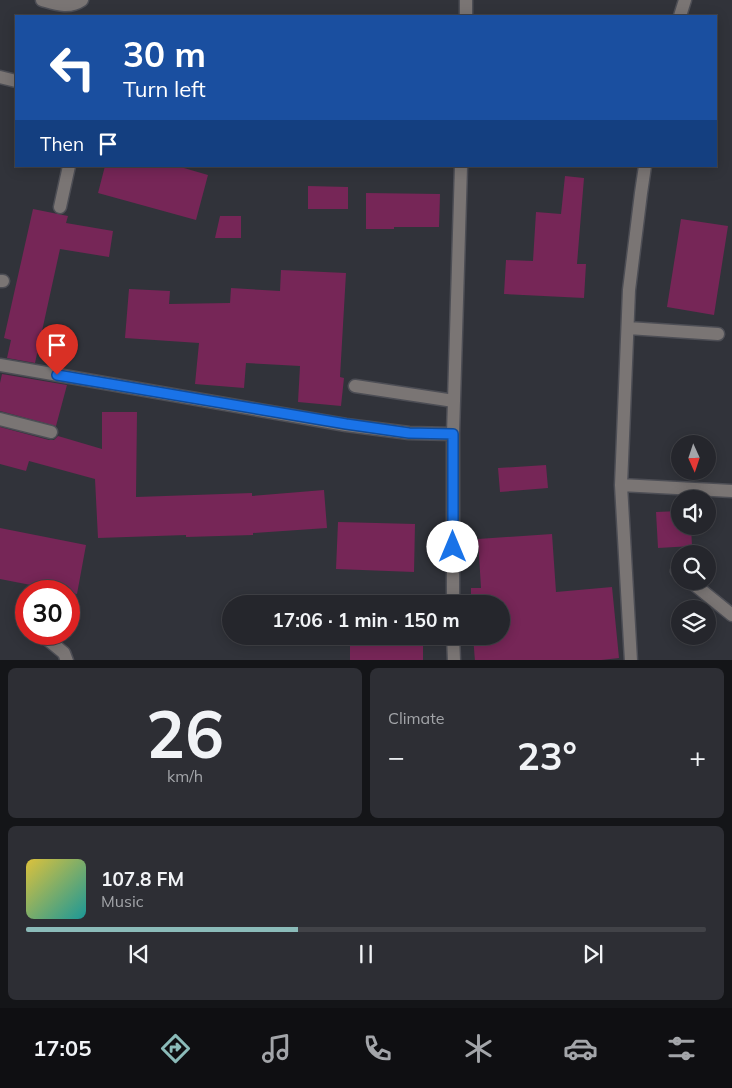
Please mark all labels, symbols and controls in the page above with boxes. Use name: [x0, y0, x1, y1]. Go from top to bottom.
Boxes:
text: 30 m: [123, 32, 206, 76]
icon: left: [40, 35, 105, 100]
text: Turn left: [123, 75, 206, 103]
icon: arrive: [94, 130, 122, 158]
text: Then: [40, 132, 84, 156]
pin: [36, 324, 78, 375]
icon: arrive: [43, 331, 71, 359]
north arrow: [671, 435, 716, 480]
map controls: [671, 435, 716, 645]
button: sound: [671, 490, 716, 535]
position arrow: [426, 520, 478, 572]
button: search: [671, 545, 716, 590]
speed limit sign: 30: [15, 580, 80, 645]
button: layers: [671, 600, 716, 645]
text: 17:06 · 1 min · 150 m: [272, 608, 460, 632]
text: 26: [146, 693, 224, 774]
text: Climate: [388, 708, 444, 728]
text: 23°: [517, 732, 577, 780]
text: −: [388, 739, 405, 774]
text: +: [689, 739, 706, 774]
text: km/h: [167, 766, 203, 786]
text: 107.8 FM: [101, 867, 184, 891]
text: Music: [101, 891, 144, 911]
icon: previous: [125, 940, 153, 968]
icon: pause: [352, 940, 380, 968]
icon: next: [579, 940, 607, 968]
icon: directions: [158, 1031, 193, 1066]
icon: music: [259, 1031, 294, 1066]
icon: phone: [360, 1031, 395, 1066]
icon: climate: [461, 1031, 496, 1066]
icon: car: [563, 1031, 598, 1066]
icon: filters: [664, 1031, 699, 1066]
text: 17:05: [33, 1034, 91, 1062]

